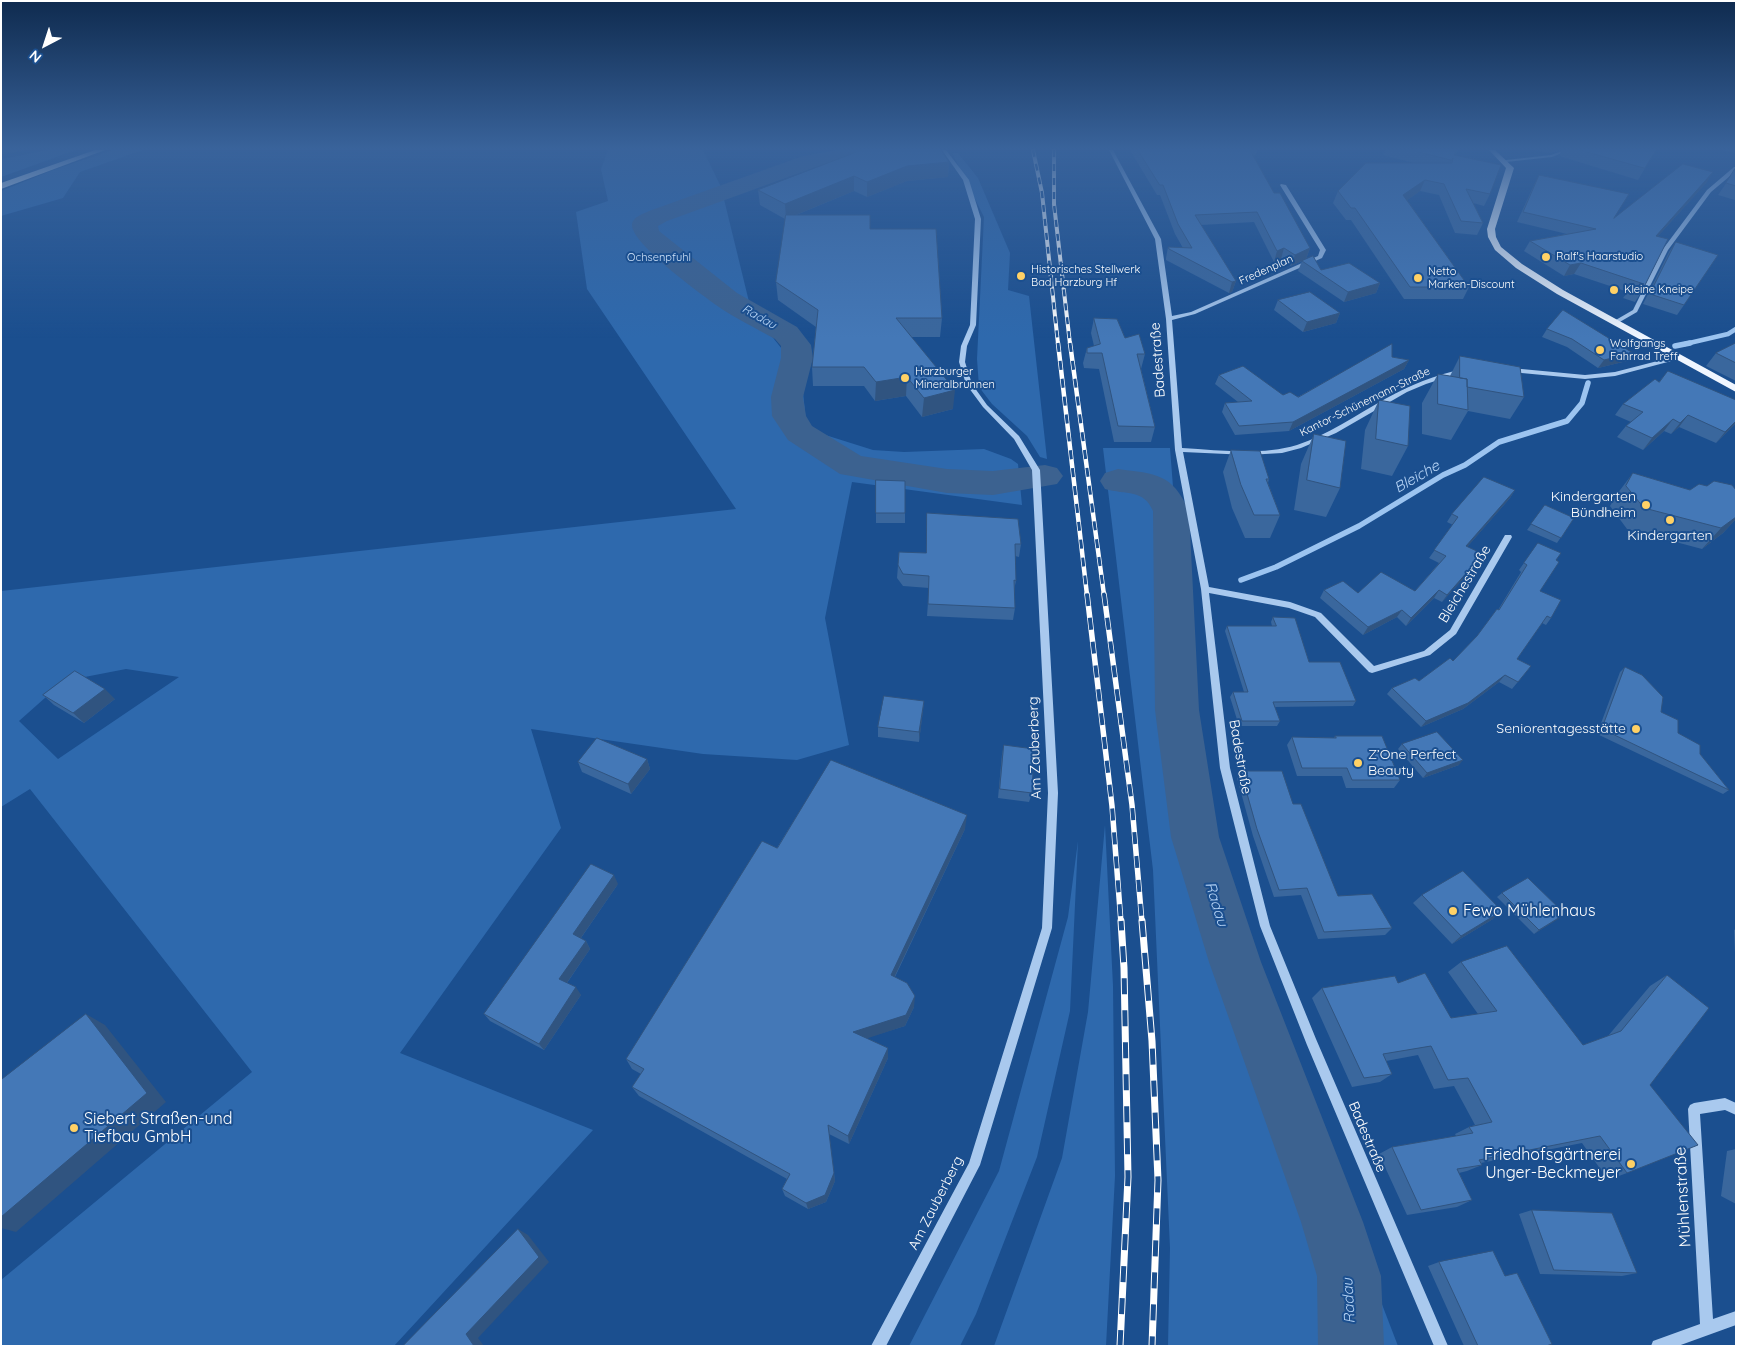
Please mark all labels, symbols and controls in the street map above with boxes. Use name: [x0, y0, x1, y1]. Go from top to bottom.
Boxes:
north arrow: [20, 20, 70, 70]
text: N: [26, 46, 45, 67]
place label: Ralf's Haarstudio: [1556, 250, 1643, 264]
park label: Ochsenpfuhl: [627, 251, 691, 265]
marker: Ralf's Haarstudio: [1540, 251, 1552, 263]
street label: Fredenplan: [1237, 252, 1295, 288]
place label: Historisches Stellwerk Bad Harzburg Hf: [1031, 263, 1140, 289]
place label: Netto Marken-Discount: [1428, 265, 1515, 291]
marker: Historisches Stellwerk Bad Harzburg Hf: [1015, 270, 1027, 282]
marker: Netto Marken-Discount: [1412, 272, 1424, 284]
place label: Kleine Kneipe: [1624, 283, 1693, 297]
marker: Kleine Kneipe: [1608, 284, 1620, 296]
water label: Radau: [740, 302, 778, 332]
street label: Badestraße: [1147, 322, 1169, 398]
place label: Wolfgangs Fahrrad Treff: [1610, 337, 1678, 363]
marker: Wolfgangs Fahrrad Treff: [1594, 344, 1606, 356]
place label: Harzburger Mineralbrunnen: [915, 365, 995, 391]
street label: Kantor-Schünemann-Straße: [1298, 365, 1432, 439]
marker: Harzburger Mineralbrunnen: [899, 372, 911, 384]
water label: Bleiche: [1391, 457, 1443, 497]
place label: Kindergarten Bündheim: [1551, 489, 1636, 522]
marker: Kindergarten Bündheim: [1640, 499, 1652, 511]
marker: Kindergarten: [1664, 514, 1676, 526]
place label: Kindergarten: [1627, 528, 1713, 544]
street label: Bleichestraße: [1435, 542, 1495, 626]
street label: Am Zauberberg: [1025, 696, 1045, 800]
street label: Badestraße: [1225, 718, 1255, 796]
place label: Seniorentagesstätte: [1496, 721, 1626, 737]
marker: Seniorentagesstätte: [1630, 723, 1642, 735]
place label: Z’One Perfect Beauty: [1368, 747, 1456, 780]
marker: Z’One Perfect Beauty: [1352, 757, 1364, 769]
water label: Radau: [1201, 879, 1231, 929]
place label: Fewo Mühlenhaus: [1463, 901, 1595, 921]
marker: Fewo Mühlenhaus: [1447, 905, 1459, 917]
street label: Badestraße: [1345, 1099, 1389, 1175]
place label: Siebert Straßen-und Tiefbau GmbH: [84, 1109, 232, 1147]
marker: Siebert Straßen-und Tiefbau GmbH: [68, 1122, 80, 1134]
place label: Friedhofsgärtnerei Unger-Beckmeyer: [1484, 1145, 1621, 1183]
street label: Mühlenstraße: [1671, 1146, 1695, 1248]
street label: Am Zauberberg: [905, 1153, 967, 1253]
marker: Friedhofsgärtnerei Unger-Beckmeyer: [1625, 1158, 1637, 1170]
water label: Radau: [1339, 1278, 1359, 1324]

